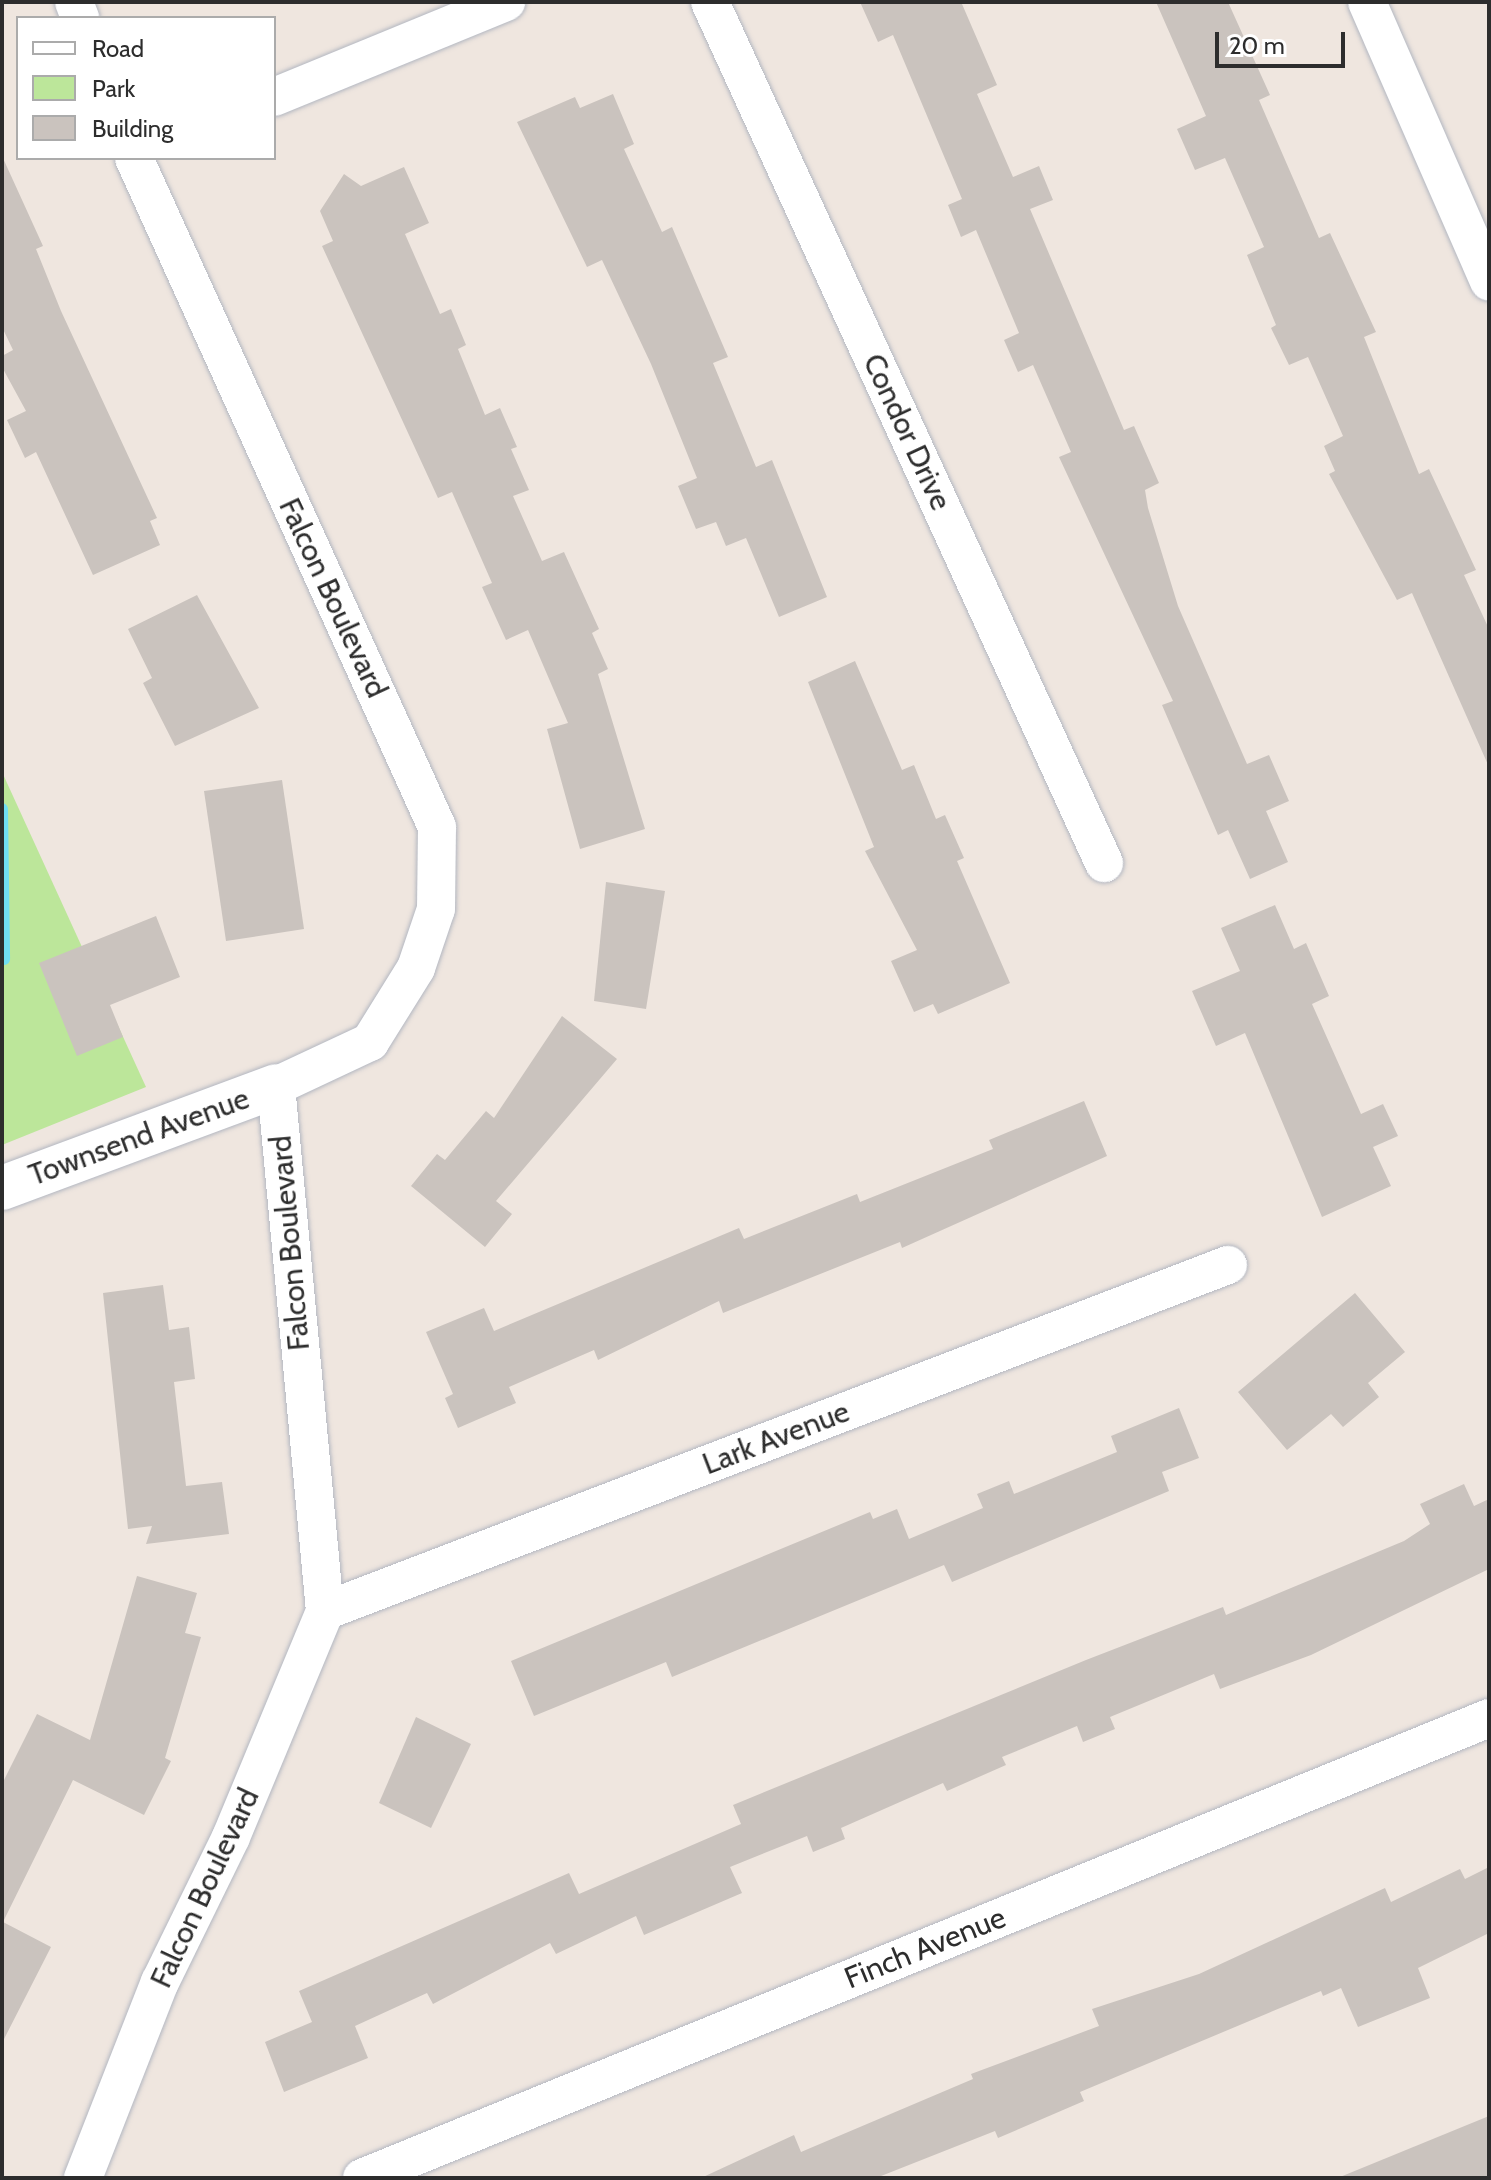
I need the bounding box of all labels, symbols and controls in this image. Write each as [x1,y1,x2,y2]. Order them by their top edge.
legend [16,16,276,160]
scale bar [1219,16,1349,66]
text: 20 m [1229,31,1285,60]
text: Road [92,34,144,63]
text: Park [92,74,135,103]
text: Building [92,114,173,143]
street label: Condor Drive [855,348,959,516]
street label: Falcon Boulevard [271,493,395,703]
street label: Townsend Avenue [24,1080,254,1194]
street label: Falcon Boulevard [263,1134,317,1352]
street label: Lark Avenue [698,1394,854,1482]
street label: Falcon Boulevard [143,1783,267,1993]
street label: Finch Avenue [839,1899,1011,1997]

